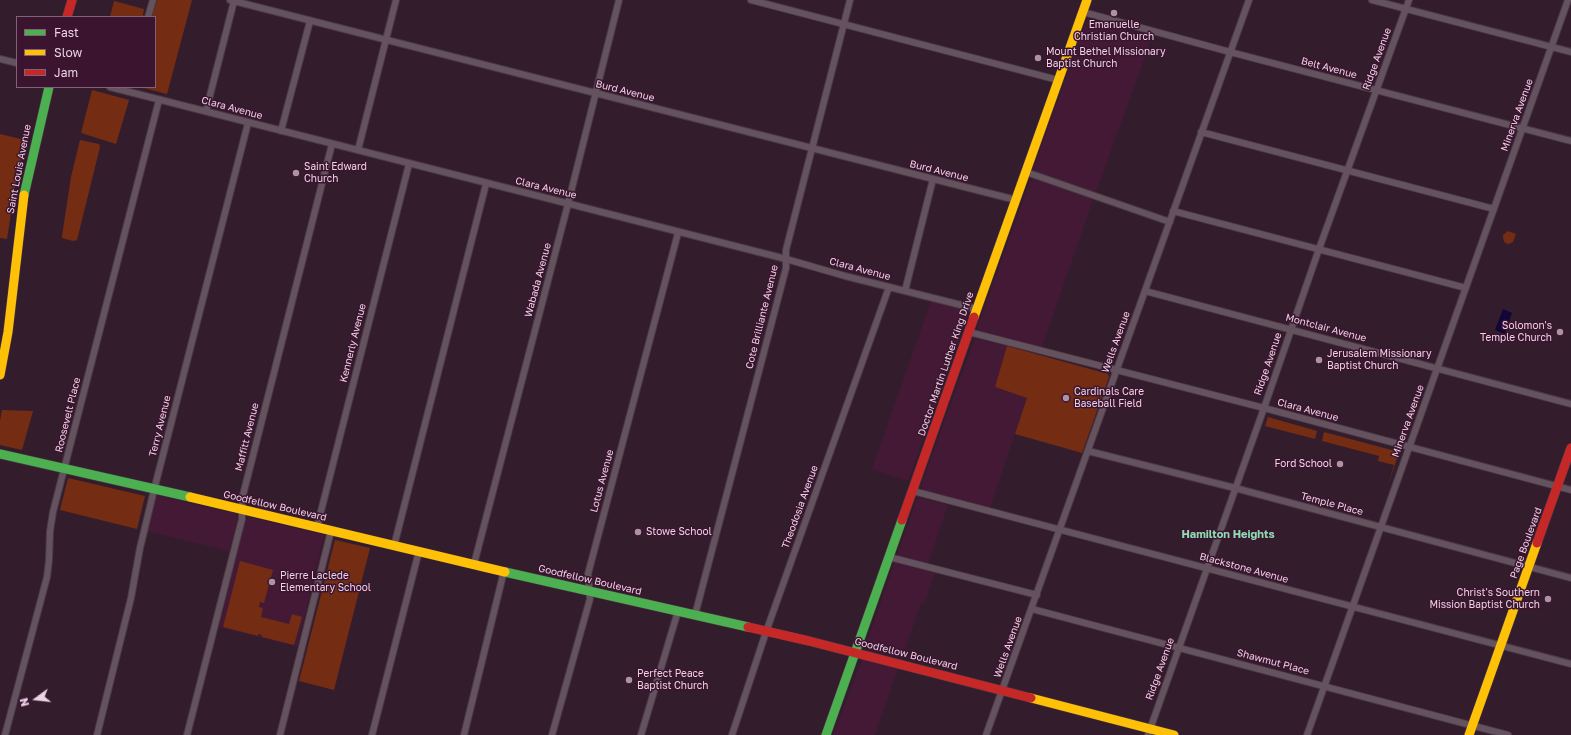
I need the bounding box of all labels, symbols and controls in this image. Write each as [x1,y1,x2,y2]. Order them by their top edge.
marker: Emanuelle Christian Church [1109,8,1119,18]
legend [16,16,156,88]
place label: Emanuelle Christian Church [1074,19,1154,42]
text: Fast [54,25,79,40]
street label: Ridge Avenue [1360,26,1394,92]
text: Slow [54,45,82,60]
place label: Mount Bethel Missionary Baptist Church [1046,46,1166,70]
marker: Mount Bethel Missionary Baptist Church [1033,53,1043,63]
street label: Belt Avenue [1300,55,1358,81]
text: Jam [54,65,78,80]
street label: Minerva Avenue [1498,77,1536,153]
street label: Burd Avenue [594,78,656,104]
street label: Clara Avenue [200,94,264,122]
street label: Saint Louis Avenue [4,123,34,215]
street label: Burd Avenue [908,158,970,184]
place label: Saint Edward Church [304,161,367,184]
marker: Saint Edward Church [291,168,301,178]
street label: Clara Avenue [514,175,578,201]
street label: Wabada Avenue [522,242,554,318]
street label: Clara Avenue [828,255,892,283]
street label: Cote Brilliante Avenue [743,264,781,370]
street label: Doctor Martin Luther King Drive [916,290,976,438]
street label: Kennerly Avenue [337,302,369,384]
street label: Wells Avenue [1099,310,1133,374]
street label: Montclair Avenue [1284,311,1368,345]
place label: Solomon's Temple Church [1480,320,1552,344]
marker: Solomon's Temple Church [1555,327,1565,337]
street label: Ridge Avenue [1252,331,1284,397]
place label: Jerusalem Missionary Baptist Church [1327,348,1432,372]
marker: Jerusalem Missionary Baptist Church [1314,355,1324,365]
street label: Roosevelt Place [53,376,83,454]
street label: Minerva Avenue [1389,383,1427,459]
place label: Cardinals Care Baseball Field [1074,386,1144,410]
marker: Cardinals Care Baseball Field [1061,393,1071,403]
street label: Terry Avenue [147,394,173,458]
street label: Clara Avenue [1276,396,1340,424]
street label: Maffitt Avenue [233,402,261,472]
street label: Lotus Avenue [588,448,616,514]
place label: Ford School [1275,458,1332,470]
marker: Ford School [1335,459,1345,469]
street label: Theodosia Avenue [779,464,821,550]
street label: Goodfellow Boulevard [222,488,328,524]
street label: Temple Place [1299,490,1365,518]
street label: Page Boulevard [1508,506,1544,580]
place label: Stowe School [646,526,712,538]
marker: Stowe School [633,527,643,537]
district label: Hamilton Heights [1181,528,1275,542]
street label: Blackstone Avenue [1198,550,1290,586]
street label: Goodfellow Boulevard [537,562,643,598]
place label: Pierre Laclede Elementary School [280,570,371,594]
marker: Pierre Laclede Elementary School [267,577,277,587]
place label: Christ's Southern Mission Baptist Church [1429,587,1540,610]
marker: Christ's Southern Mission Baptist Church [1543,594,1553,604]
street label: Wells Avenue [991,615,1025,679]
street label: Goodfellow Boulevard [853,635,959,673]
street label: Ridge Avenue [1143,636,1177,702]
street label: Shawmut Place [1236,647,1310,677]
place label: Perfect Peace Baptist Church [637,668,708,692]
marker: Perfect Peace Baptist Church [624,675,634,685]
north arrow [16,679,56,719]
text: N [17,697,31,708]

